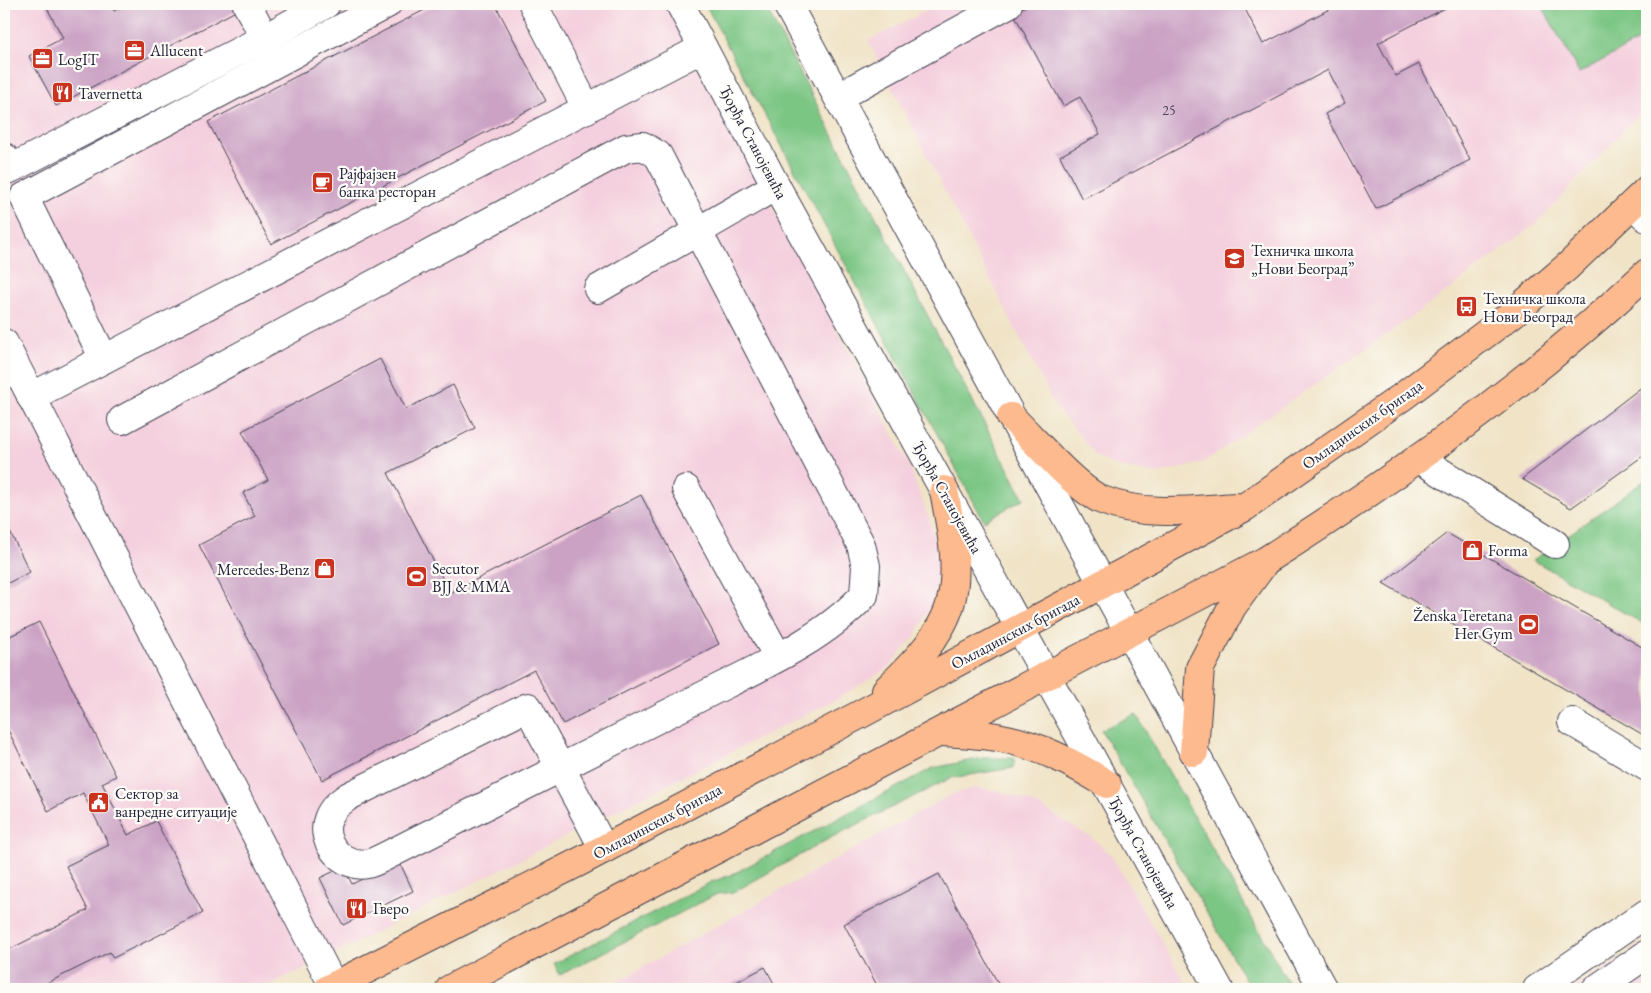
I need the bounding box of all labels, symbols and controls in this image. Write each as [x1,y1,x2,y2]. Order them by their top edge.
office icon: Allucent [122,38,146,62]
place label: Allucent [149,40,203,61]
office icon: LogIT [30,47,54,71]
place label: LogIT [58,49,99,70]
restaurant icon: Tavernetta [50,81,74,105]
street label: Ђорђа Станојевића [715,82,793,203]
place label: Tavernetta [78,83,143,104]
house number: 25 [1162,101,1176,119]
place label: Рајфајзен банка ресторан [339,163,436,202]
cafe icon: Рајфајзен банка ресторан [311,170,335,194]
place label: Техничка школа „Нови Београд” [1251,240,1355,279]
school or university icon: Техничка школа „Нови Београд” [1223,247,1247,271]
place label: Техничка школа Нови Београд [1483,288,1586,327]
bus stop icon: Техничка школа Нови Београд [1455,295,1479,319]
street label: Омладинских бригада [1298,374,1427,474]
street label: Ђорђа Станојевића [908,437,988,558]
shop icon: Forma [1460,538,1484,562]
place label: Forma [1488,540,1528,561]
shop icon: Mercedes-Benz [313,557,337,581]
place label: Secutor BJJ & MMA [432,558,512,597]
place label: Mercedes-Benz [217,559,309,580]
sports icon: Secutor BJJ & MMA [404,565,428,589]
street label: Омладинских бригада [947,588,1084,674]
place label: Ženska Teretana Her Gym [1413,605,1514,644]
sports icon: Ženska Teretana Her Gym [1517,612,1541,636]
street label: Омладинских бригада [589,778,726,864]
place label: Сектор за ванредне ситуације [115,783,237,822]
public building icon: Сектор за ванредне ситуације [87,790,111,814]
street label: Ђорђа Станојевића [1104,792,1184,913]
restaurant icon: Гверо [345,896,369,920]
place label: Гверо [373,898,409,919]

